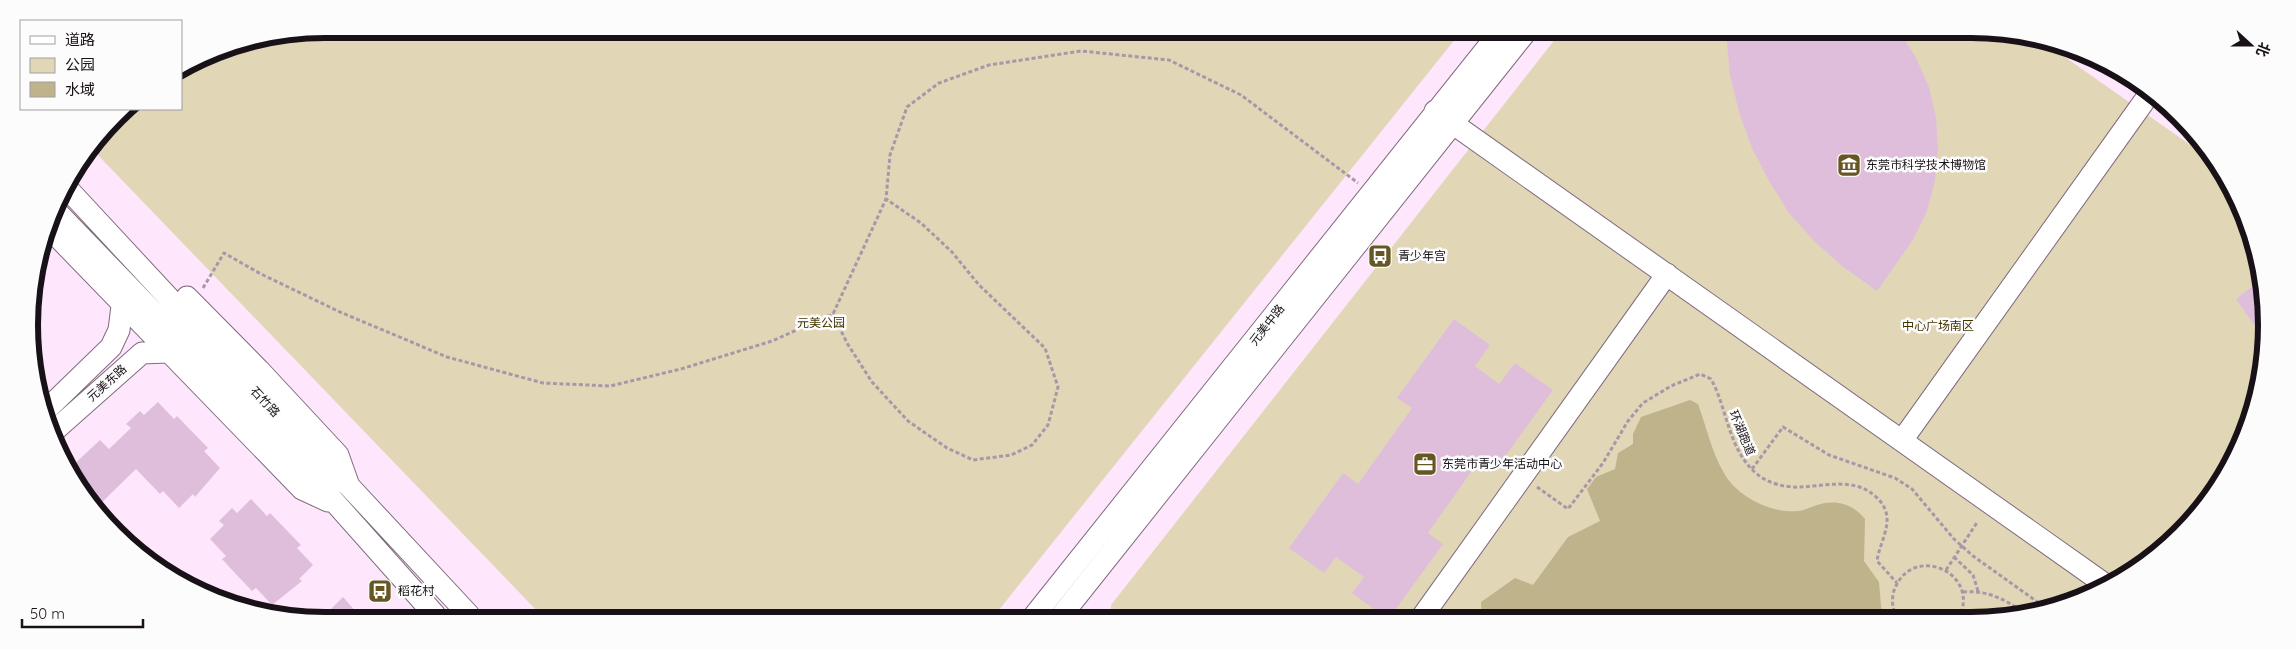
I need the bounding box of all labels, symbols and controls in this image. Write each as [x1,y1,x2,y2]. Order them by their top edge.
legend [20,20,182,110]
north arrow [2226,20,2276,70]
text: 道路 [65,30,95,49]
text: 北 [2252,40,2274,59]
text: 公园 [65,55,95,74]
text: 水域 [65,80,95,99]
museum icon: 东莞市科学技术博物馆 [1836,152,1862,178]
place label: 东莞市科学技术博物馆 [1866,157,1986,172]
bus stop icon: 青少年宫 [1367,243,1393,269]
place label: 青少年宫 [1398,248,1446,263]
street label: 元美中路 [1246,301,1287,348]
park label: 元美公园 [797,315,845,330]
park label: 中心广场南区 [1902,318,1974,333]
street label: 元美东路 [84,361,130,404]
street label: 石竹路 [248,383,283,420]
street label: 环湖跑道 [1726,408,1759,458]
office icon: 东莞市青少年活动中心 [1412,451,1438,477]
place label: 东莞市青少年活动中心 [1442,456,1562,471]
bus stop icon: 稻花村 [367,578,393,604]
place label: 稻花村 [398,583,435,598]
scale bar [22,596,144,628]
text: 50 m [30,604,65,623]

